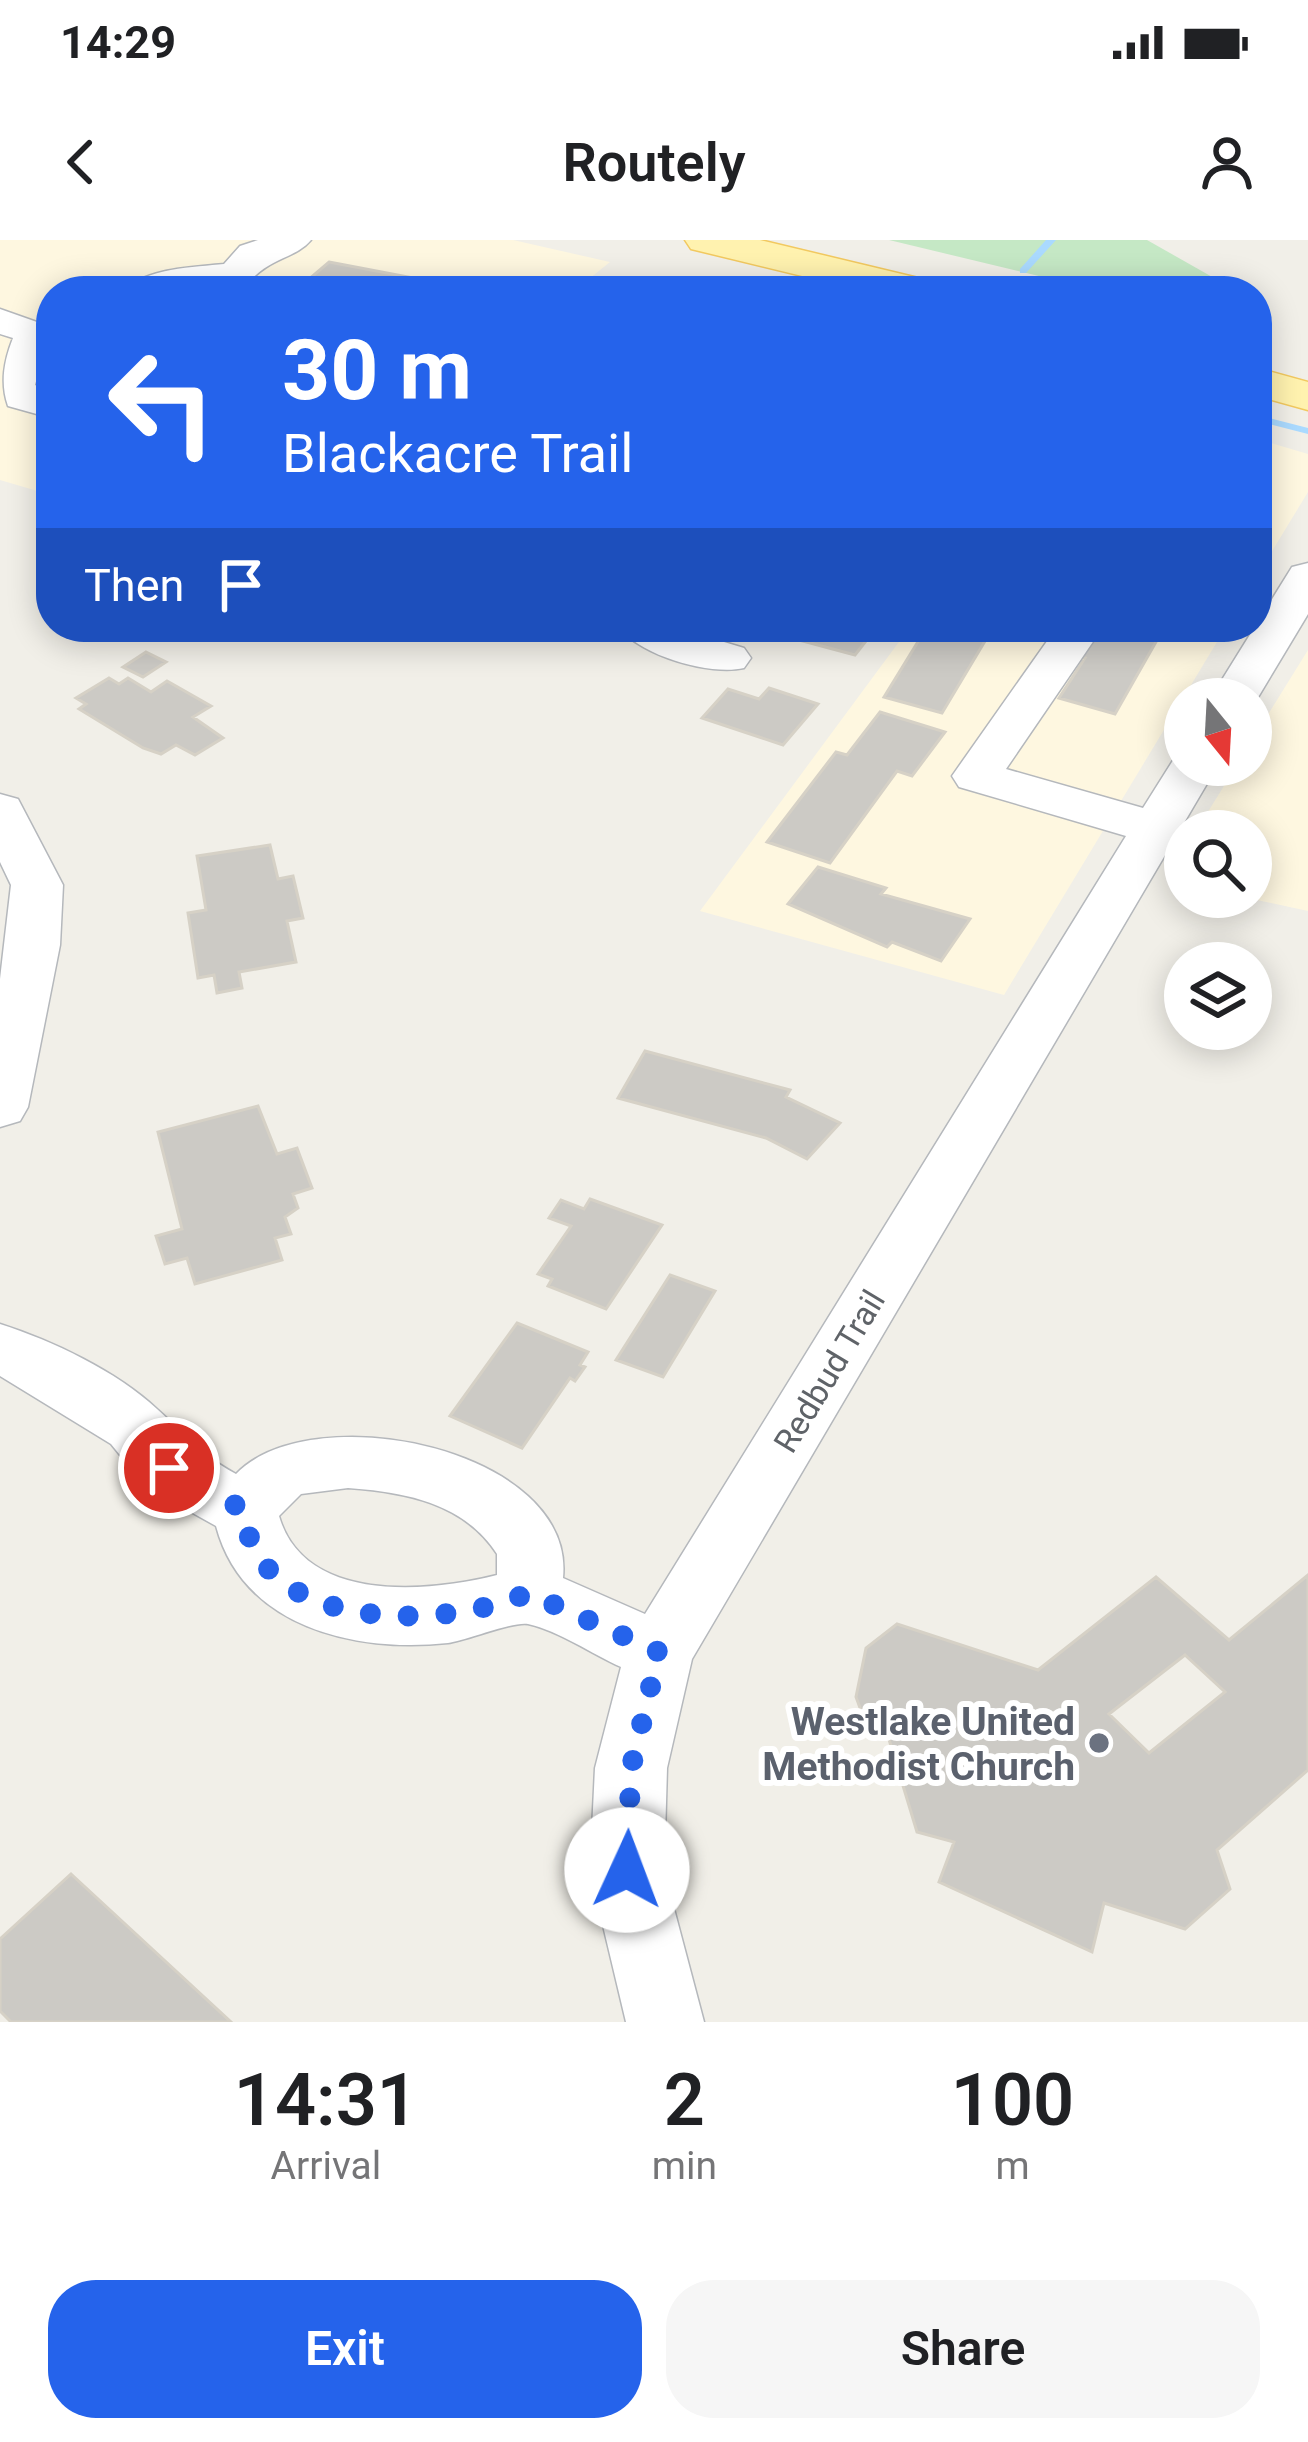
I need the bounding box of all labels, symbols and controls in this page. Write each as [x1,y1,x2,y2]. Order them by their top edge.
text: 14:29 [60,16,176,69]
icon: back [48,129,114,195]
icon: person [1194,129,1260,195]
text: Routely [562,131,746,194]
text: 30 m [282,321,472,420]
icon: left [84,324,240,480]
text: Blackacre Trail [282,422,633,485]
icon: arrive [208,552,274,618]
text: Then [84,559,184,612]
north arrow [1164,678,1272,786]
map controls [1164,678,1272,1050]
button: search [1164,810,1272,918]
button: layers [1164,942,1272,1050]
street label: Redbud Trail [766,1283,893,1459]
pin [118,1417,220,1519]
icon: arrive [136,1435,202,1501]
place label: Westlake United Methodist Church [762,1699,1075,1790]
marker: Westlake United Methodist Church [1086,1730,1112,1756]
position arrow [564,1807,690,1933]
text: 14:31 [234,2058,418,2143]
text: 2 [664,2058,705,2143]
text: 100 [951,2058,1074,2143]
text: Arrival [271,2143,381,2189]
text: min [652,2143,717,2189]
text: m [995,2143,1030,2189]
button: Exit [48,2280,642,2418]
button: Share [666,2280,1260,2418]

